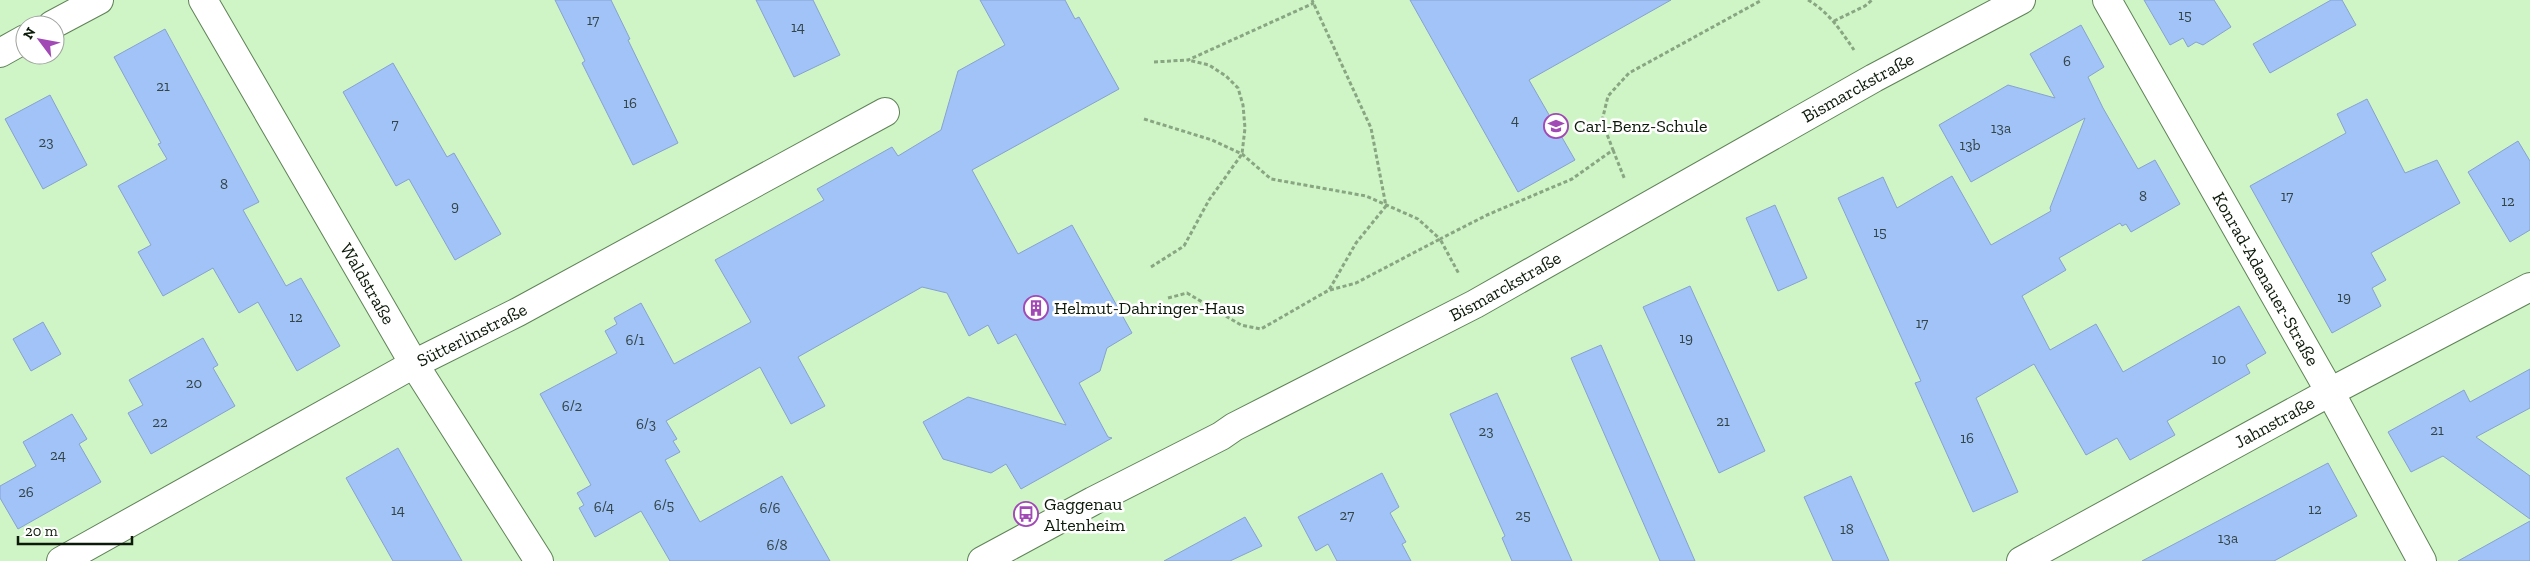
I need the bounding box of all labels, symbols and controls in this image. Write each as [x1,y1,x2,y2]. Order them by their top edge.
house number: 15 [2178,6,2192,24]
house number: 17 [587,11,599,29]
north arrow [15,15,65,65]
house number: 14 [791,18,805,36]
text: N [19,24,40,42]
street label: Bismarckstraße [1798,48,1918,127]
house number: 6 [2063,52,2071,70]
house number: 21 [156,77,170,95]
house number: 16 [623,94,637,112]
house number: 4 [1511,111,1519,129]
school or university icon: Carl-Benz-Schule [1543,113,1569,139]
house number: 7 [391,115,399,133]
place label: Carl-Benz-Schule [1574,115,1708,137]
house number: 13a [1991,119,2011,137]
house number: 23 [38,133,54,151]
house number: 13b [1959,136,1981,154]
house number: 8 [220,175,228,193]
house number: 8 [2139,187,2147,205]
house number: 17 [2281,187,2293,205]
street label: Konrad-Adenauer-Straße [2208,188,2324,370]
house number: 12 [2501,192,2515,210]
house number: 9 [451,197,459,215]
house number: 15 [1873,223,1887,241]
street label: Waldstraße [335,239,400,328]
street label: Bismarckstraße [1446,247,1565,326]
house number: 19 [2337,288,2351,306]
building icon: Helmut-Dahringer-Haus [1023,295,1049,321]
place label: Helmut-Dahringer-Haus [1054,297,1245,319]
street label: Sütterlinstraße [413,298,531,372]
house number: 12 [289,308,303,326]
house number: 17 [1916,314,1928,332]
house number: 19 [1679,329,1693,347]
house number: 6/1 [626,331,645,349]
house number: 10 [2212,350,2226,368]
house number: 20 [186,374,202,392]
street label: Jahnstraße [2231,392,2318,453]
house number: 6/2 [562,397,583,415]
house number: 21 [1716,412,1730,430]
house number: 22 [152,413,168,431]
house number: 6/3 [636,415,656,433]
house number: 21 [2430,421,2444,439]
house number: 23 [1478,422,1494,440]
house number: 16 [1960,429,1974,447]
house number: 24 [50,446,66,464]
house number: 26 [18,483,34,501]
place label: Gaggenau Altenheim [1044,493,1125,536]
house number: 6/5 [654,496,675,514]
house number: 6/4 [594,498,614,516]
house number: 6/6 [760,499,780,517]
house number: 12 [2308,500,2322,518]
house number: 14 [391,501,405,519]
bus stop icon: Gaggenau Altenheim [1013,501,1039,527]
house number: 27 [1340,506,1354,524]
house number: 25 [1515,506,1531,524]
scale bar [18,514,131,546]
house number: 18 [1840,520,1854,538]
text: 20 m [25,522,58,540]
house number: 13a [2218,529,2238,547]
house number: 6/8 [766,536,788,554]

